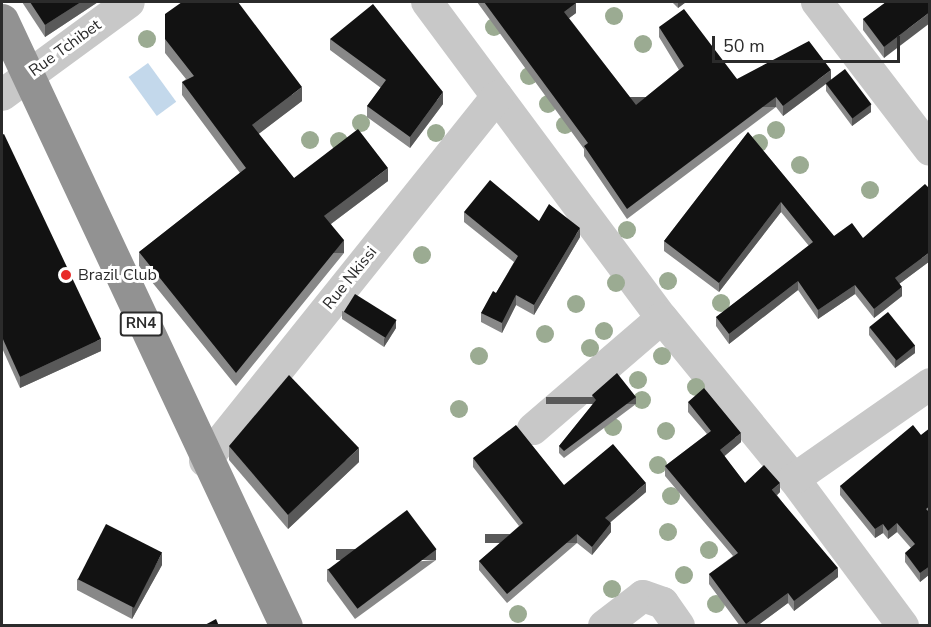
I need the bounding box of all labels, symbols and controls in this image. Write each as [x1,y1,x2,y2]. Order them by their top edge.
street label: Rue Tchibet [25,15,105,81]
scale bar [715,24,902,62]
text: 50 m [723,34,765,58]
street label: Rue Nkissi [319,243,381,313]
place label: Brazil Club [78,265,157,285]
marker: Brazil Club [59,268,73,282]
road number: RN4 [118,312,164,336]

